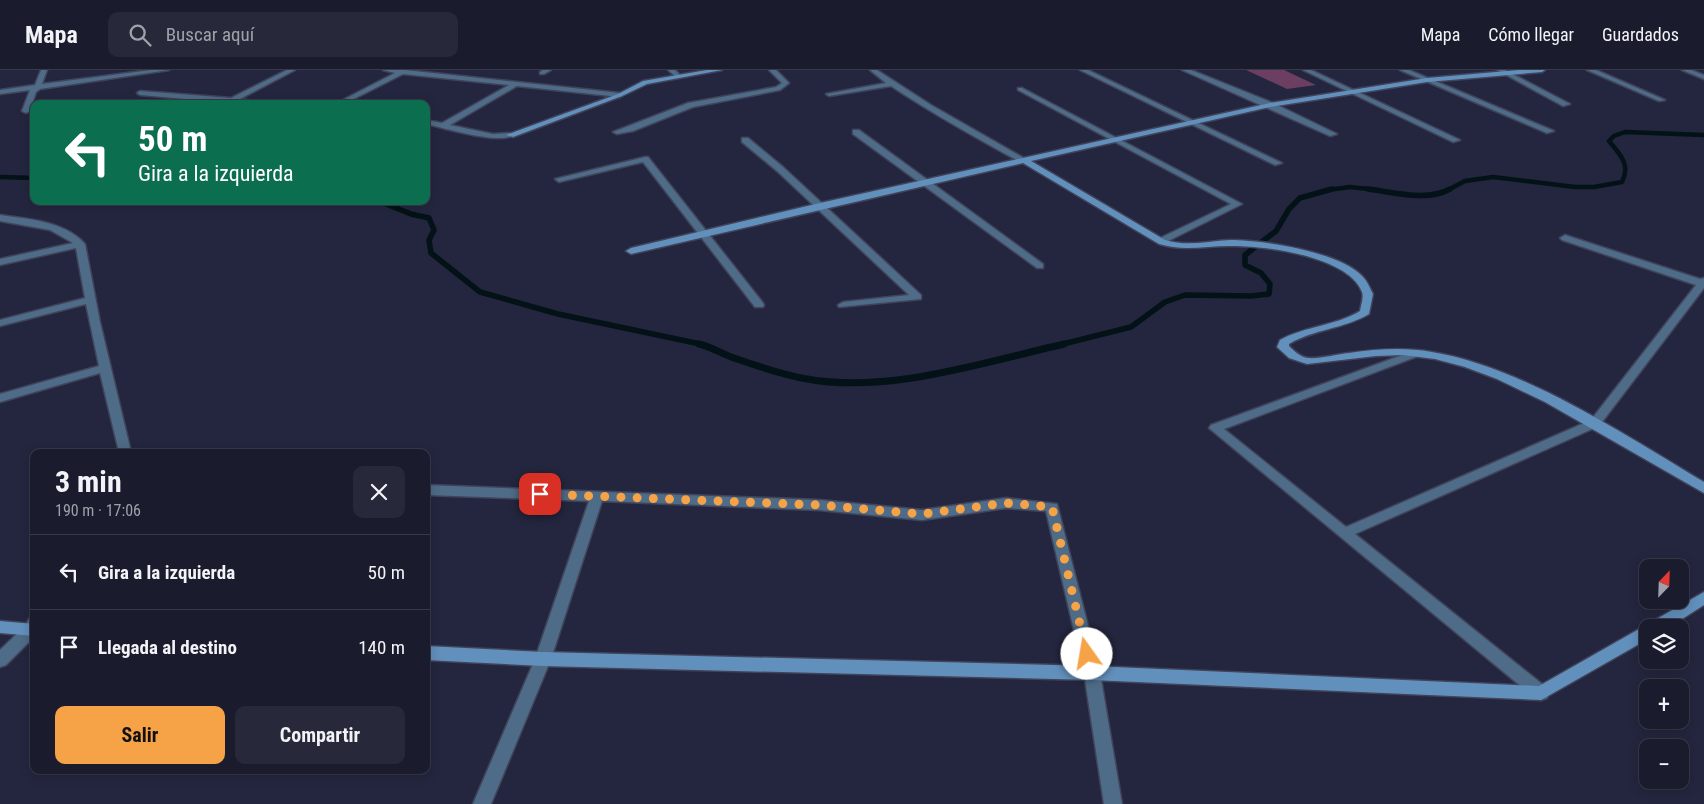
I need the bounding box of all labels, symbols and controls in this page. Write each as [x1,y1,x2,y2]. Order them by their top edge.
search box [108,12,458,57]
text: Mapa [25,21,78,49]
icon: search [126,21,154,49]
text: Buscar aquí [166,23,254,46]
text: Mapa [1421,24,1460,45]
text: Cómo llegar [1488,24,1574,45]
text: Guardados [1602,24,1679,45]
text: 50 m [138,119,207,160]
icon: left [55,120,120,185]
text: Gira a la izquierda [138,161,294,186]
text: 3 min [55,464,122,499]
button: close [353,466,405,518]
pin [519,473,561,515]
icon: arrive [526,480,554,508]
text: 190 m · 17:06 [55,501,141,520]
icon: left [55,558,83,586]
north arrow [1639,559,1689,609]
map controls [1639,559,1689,789]
text: Gira a la izquierda [98,561,235,584]
text: 50 m [368,561,405,584]
button: layers [1639,619,1689,669]
position arrow [1060,627,1112,679]
icon: arrive [55,633,83,661]
text: Llegada al destino [98,636,237,659]
text: 140 m [358,636,405,659]
button: + [1639,679,1689,729]
button: Salir [55,706,225,764]
button: Compartir [235,706,405,764]
button: − [1639,739,1689,789]

